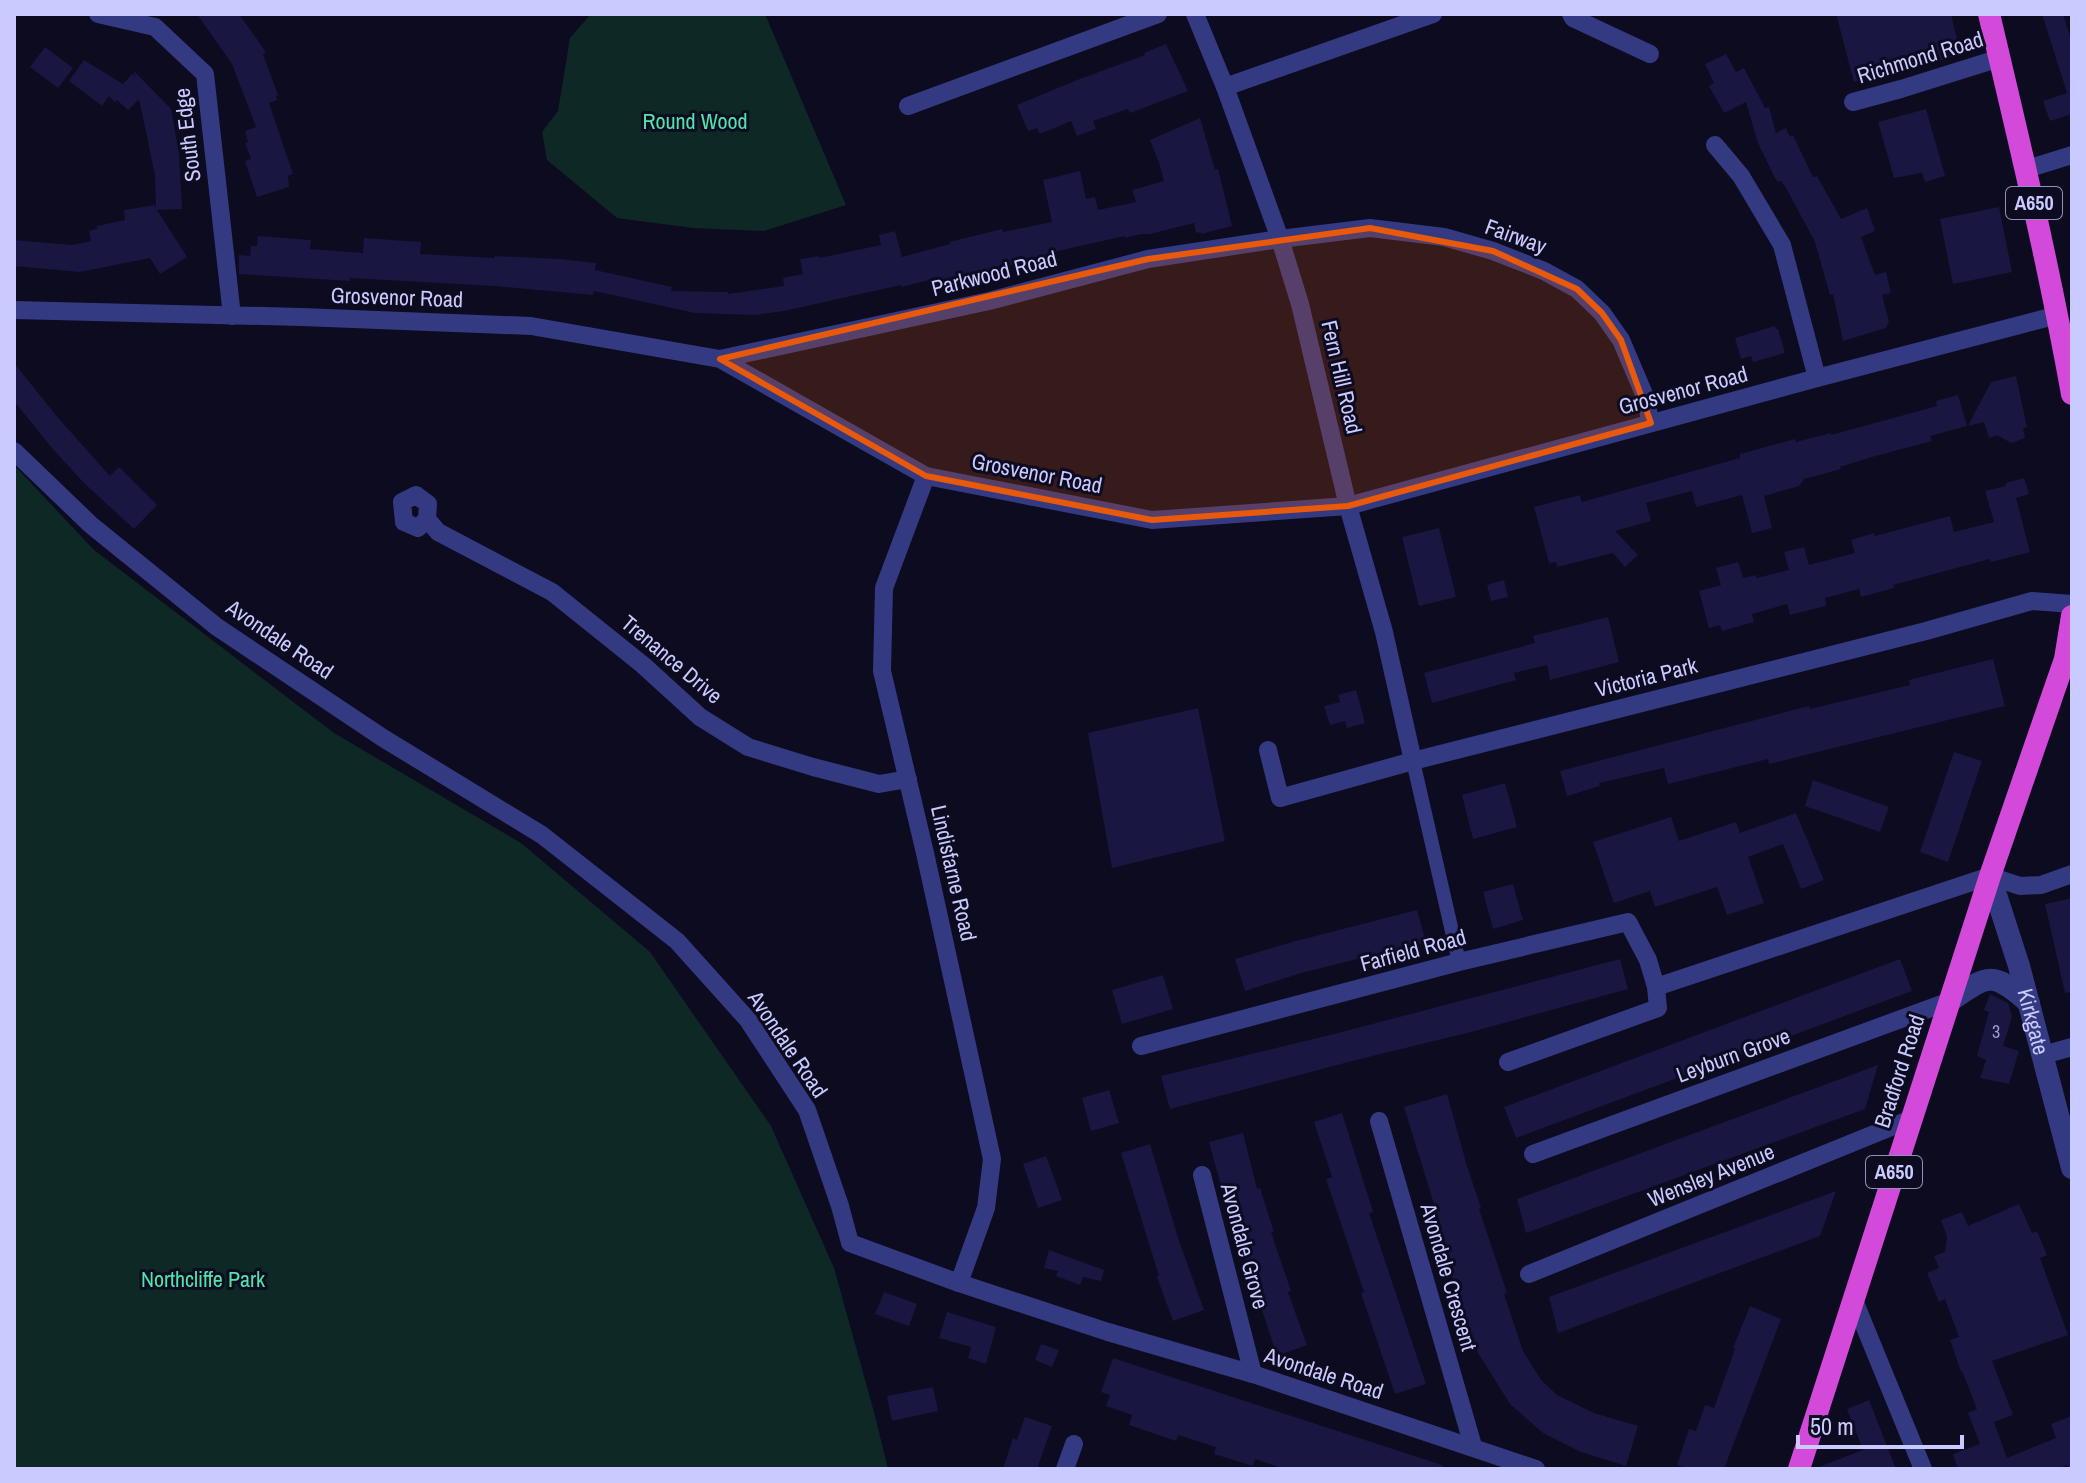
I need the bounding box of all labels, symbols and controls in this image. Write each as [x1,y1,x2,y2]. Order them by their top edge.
street label: Richmond Road [1853,24,1987,90]
street label: South Edge [166,86,208,184]
park label: Round Wood [643,106,747,136]
road number: A650 [2006,187,2062,219]
street label: Fairway [1481,211,1551,261]
street label: Parkwood Road [928,243,1060,303]
street label: Grosvenor Road [330,280,464,314]
street label: Fern Hill Road [1314,317,1370,437]
street label: Grosvenor Road [1615,358,1751,422]
street label: Grosvenor Road [969,446,1105,500]
street label: Avondale Road [220,592,339,686]
street label: Trenance Drive [615,608,729,710]
street label: Victoria Park [1592,650,1701,704]
street label: Lindisfarne Road [924,802,984,944]
street label: Farfield Road [1357,921,1469,979]
street label: Avondale Road [741,984,835,1103]
street label: Kirkgate [2011,985,2057,1058]
street label: Bradford Road [1867,1011,1931,1131]
house number: 3 [1992,1019,2000,1044]
street label: Leyburn Grove [1672,1020,1794,1090]
street label: Wensley Avenue [1643,1136,1779,1214]
road number: A650 [1866,1156,1922,1188]
street label: Avondale Grove [1214,1179,1276,1312]
street label: Avondale Crescent [1413,1199,1484,1354]
park label: Northcliffe Park [141,1264,266,1294]
street label: Avondale Road [1260,1339,1387,1406]
scale bar [1798,1399,1962,1449]
text: 50 m [1810,1410,1854,1442]

